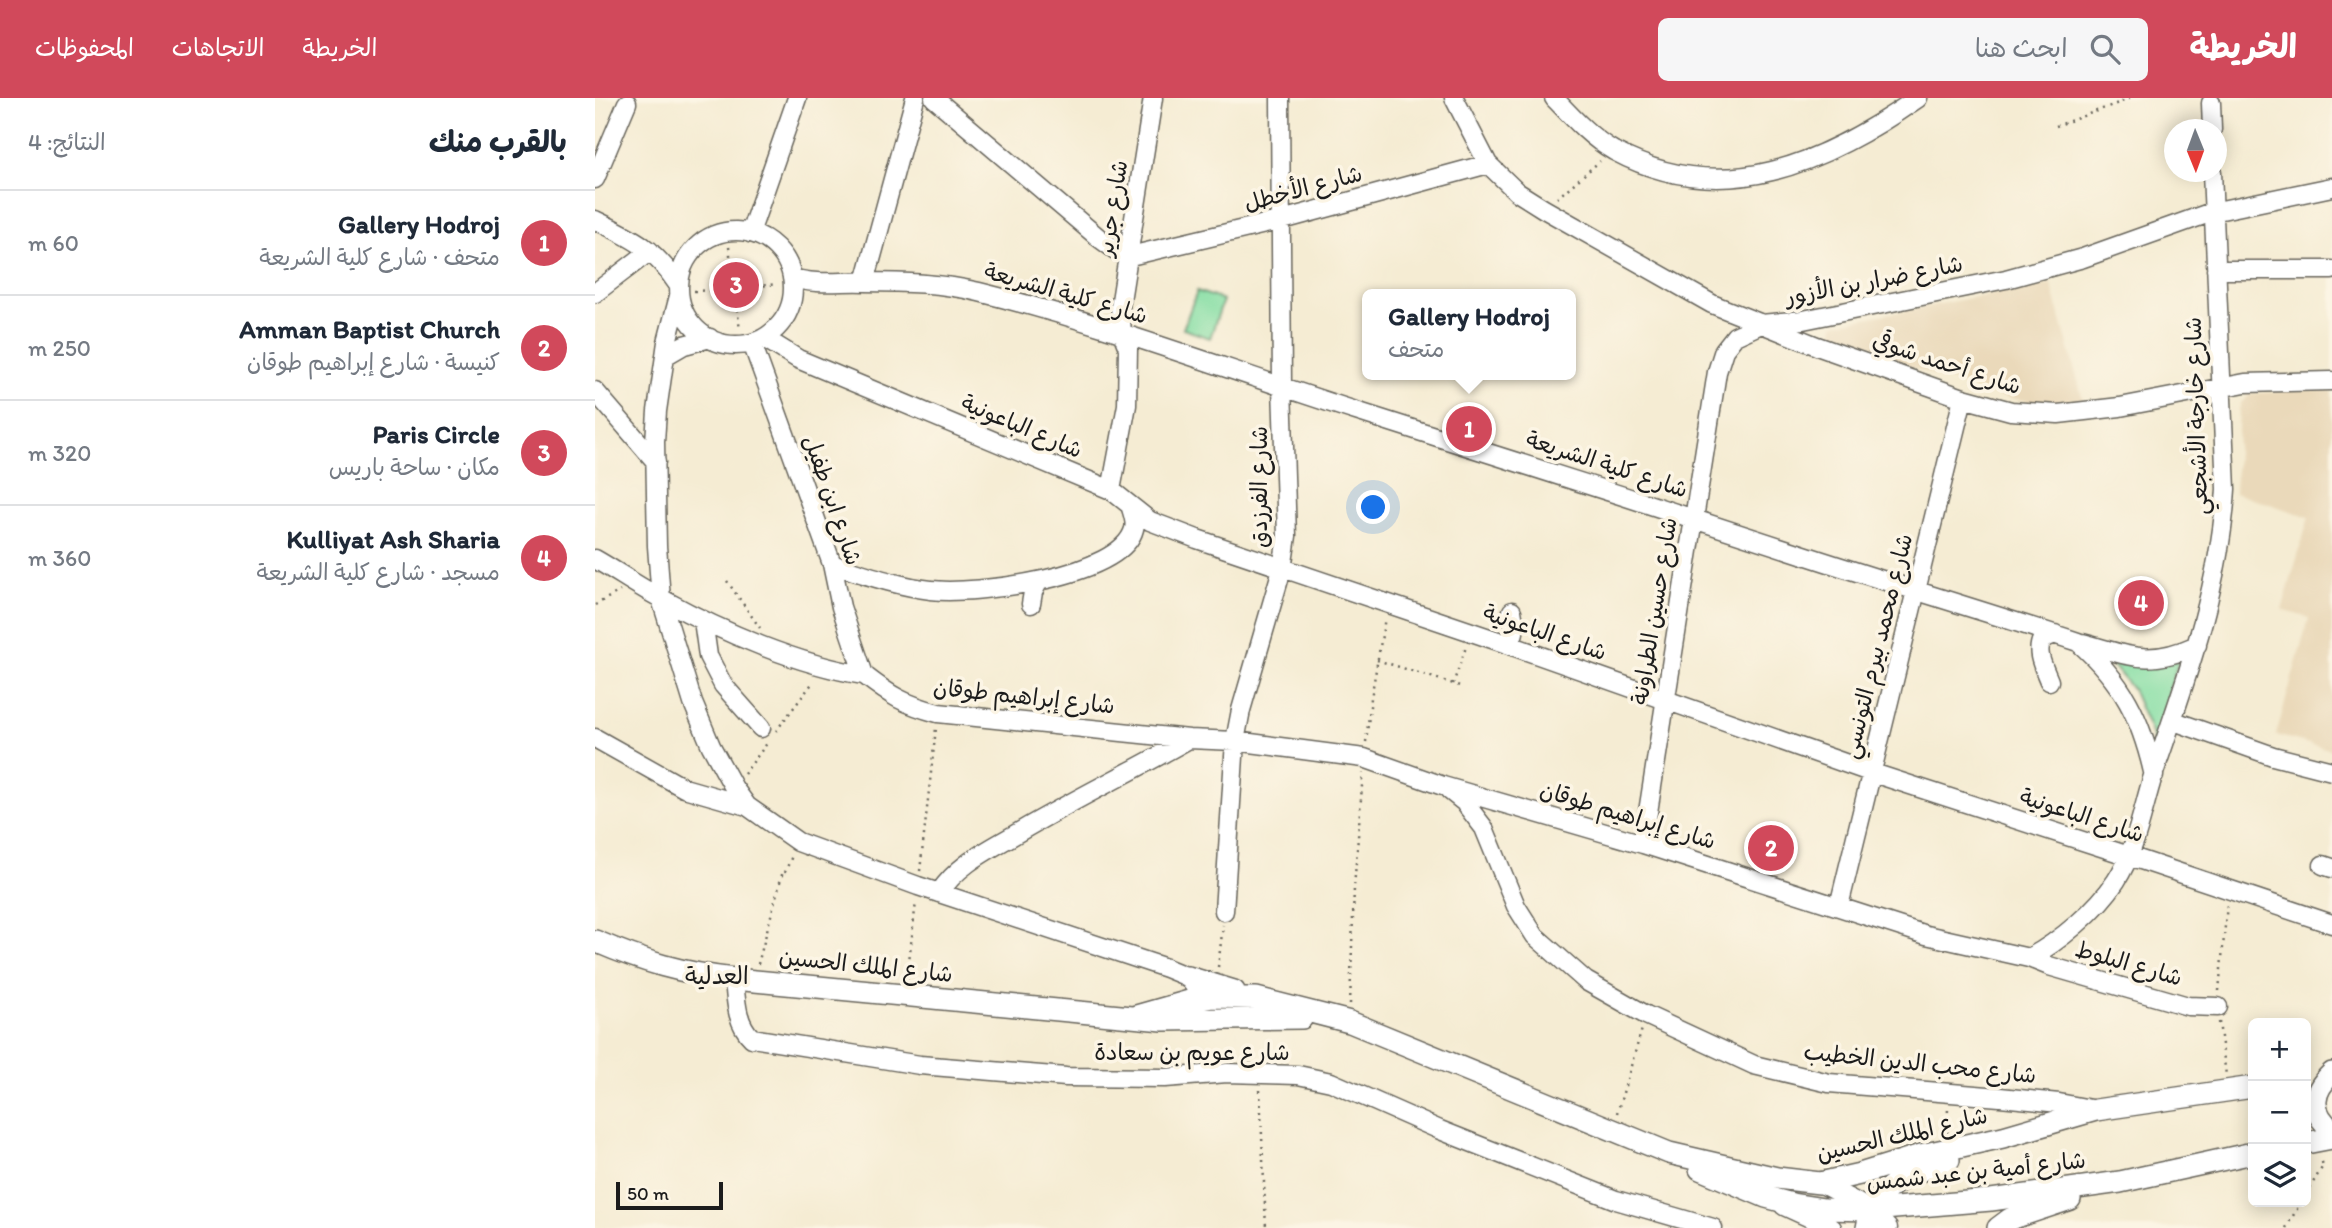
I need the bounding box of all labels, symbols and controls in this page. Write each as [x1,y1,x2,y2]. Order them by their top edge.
search box [1658,18,2148,81]
text: الخريطة [2190,27,2297,66]
icon: search [2086,30,2124,68]
text: ابحث هنا [1975,32,2068,64]
text: المحفوظات [35,33,134,62]
text: الاتجاهات [172,33,265,62]
text: الخريطة [303,33,377,62]
north arrow [2164,119,2227,182]
text: بالقرب منك [429,123,567,160]
text: النتائج: 4 [28,128,106,156]
street label: شارع الأخطل [1240,157,1366,219]
street label: شارع جرير [1090,158,1135,260]
text: Gallery Hodroj [338,208,500,240]
text: 60 m [28,229,79,257]
text: 1 [539,229,549,257]
text: متحف · شارع كلية الشريعة [259,243,500,271]
street label: شارع ضرار بن الأزور [1781,247,1966,313]
street label: شارع كلية الشريعة [981,256,1151,332]
pin: 3 [713,259,759,311]
popup [1362,289,1576,380]
text: Gallery Hodroj [1388,300,1550,332]
text: Amman Baptist Church [239,313,500,345]
street label: شارع خارجة الأشجعي [2177,316,2220,516]
street label: شارع أحمد شوقي [1868,326,2025,403]
text: 250 m [28,334,91,362]
text: 2 [538,334,550,362]
text: متحف [1388,335,1444,363]
text: كنيسة · شارع إبراهيم طوقان [247,348,500,376]
street label: شارع الباعونية [956,388,1087,466]
pin: 1 [1446,403,1492,455]
text: Paris Circle [372,418,500,450]
street label: شارع كلية الشريعة [1522,425,1691,505]
street label: شارع الفرزدق [1245,426,1275,548]
street label: شارع ابن طفيل [796,431,868,569]
text: 320 m [28,439,91,467]
text: 3 [538,439,550,467]
text: مكان · ساحة باريس [329,453,500,481]
your location [1356,490,1390,524]
street label: شارع حسين الطراونة [1625,515,1685,707]
text: Kulliyat Ash Sharia [287,523,500,555]
street label: شارع محمد بيرم التونسي [1835,531,1925,763]
text: 360 m [28,544,91,572]
text: 4 [537,544,551,572]
text: مسجد · شارع كلية الشريعة [257,558,500,586]
pin: 4 [2118,577,2164,629]
street label: شارع الباعونية [1479,598,1610,668]
street label: شارع إبراهيم طوقان [931,673,1116,723]
street label: شارع إبراهيم طوقان [1536,775,1719,859]
street label: شارع الباعونية [2016,782,2148,850]
pin: 2 [1748,822,1794,874]
street label: شارع البلوط [2072,934,2186,994]
street label: شارع الملك الحسين [778,942,954,990]
district label: العدلية [685,961,749,990]
map controls [2248,1018,2311,1207]
button: + [2248,1018,2311,1081]
street label: شارع محب الدين الخطيب [1802,1037,2038,1091]
street label: شارع عويم بن سعادة [1094,1038,1290,1070]
button: − [2248,1081,2311,1144]
street label: شارع الملك الحسين [1814,1101,1991,1169]
button: layers [2248,1144,2311,1207]
street label: شارع أمية بن عبد شمس [1865,1146,2087,1198]
scale bar [616,1179,723,1211]
text: 50 m [627,1182,669,1205]

